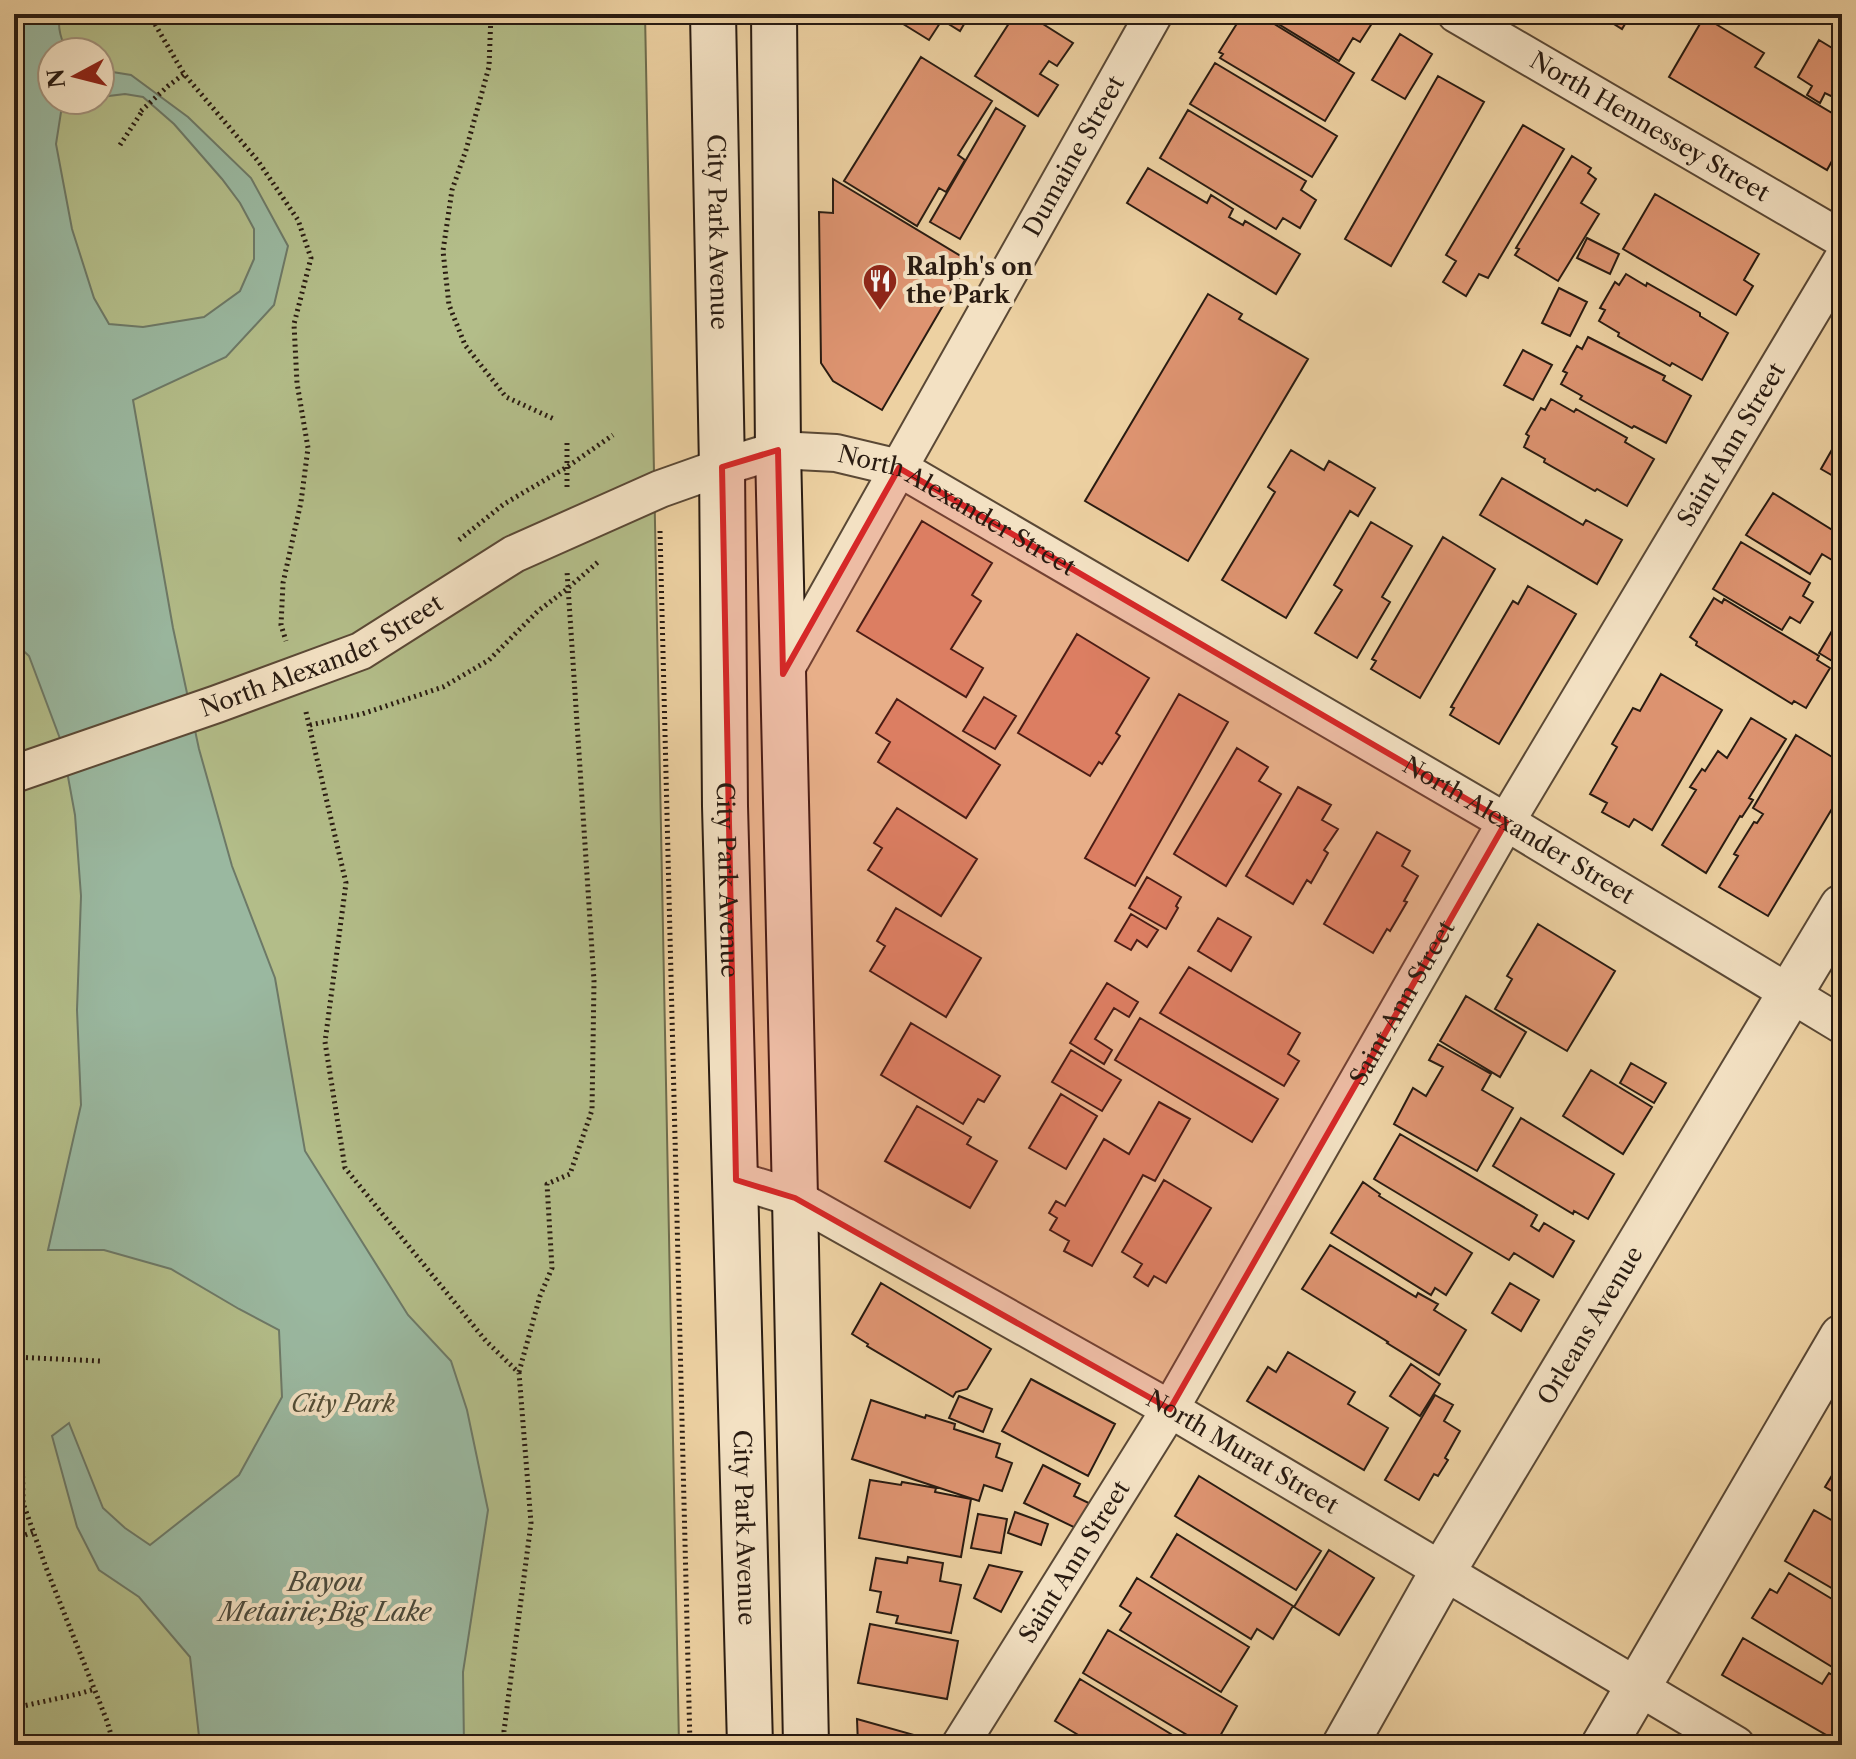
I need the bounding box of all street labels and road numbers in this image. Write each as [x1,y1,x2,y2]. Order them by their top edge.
street label: North Hennessey Street [1525,45,1775,208]
street label: Dumaine Street [1017,70,1131,241]
street label: City Park Avenue [701,134,734,330]
street label: Saint Ann Street [1671,357,1791,532]
street label: North Alexander Street [835,439,1081,582]
street label: North Alexander Street [196,588,448,723]
street label: North Alexander Street [1398,750,1640,910]
street label: City Park Avenue [711,782,745,978]
street label: Saint Ann Street [1343,915,1461,1090]
street label: Orleans Avenue [1531,1241,1649,1410]
street label: North Murat Street [1141,1384,1344,1520]
street label: City Park Avenue [728,1429,762,1626]
street label: Saint Ann Street [1013,1475,1136,1648]

